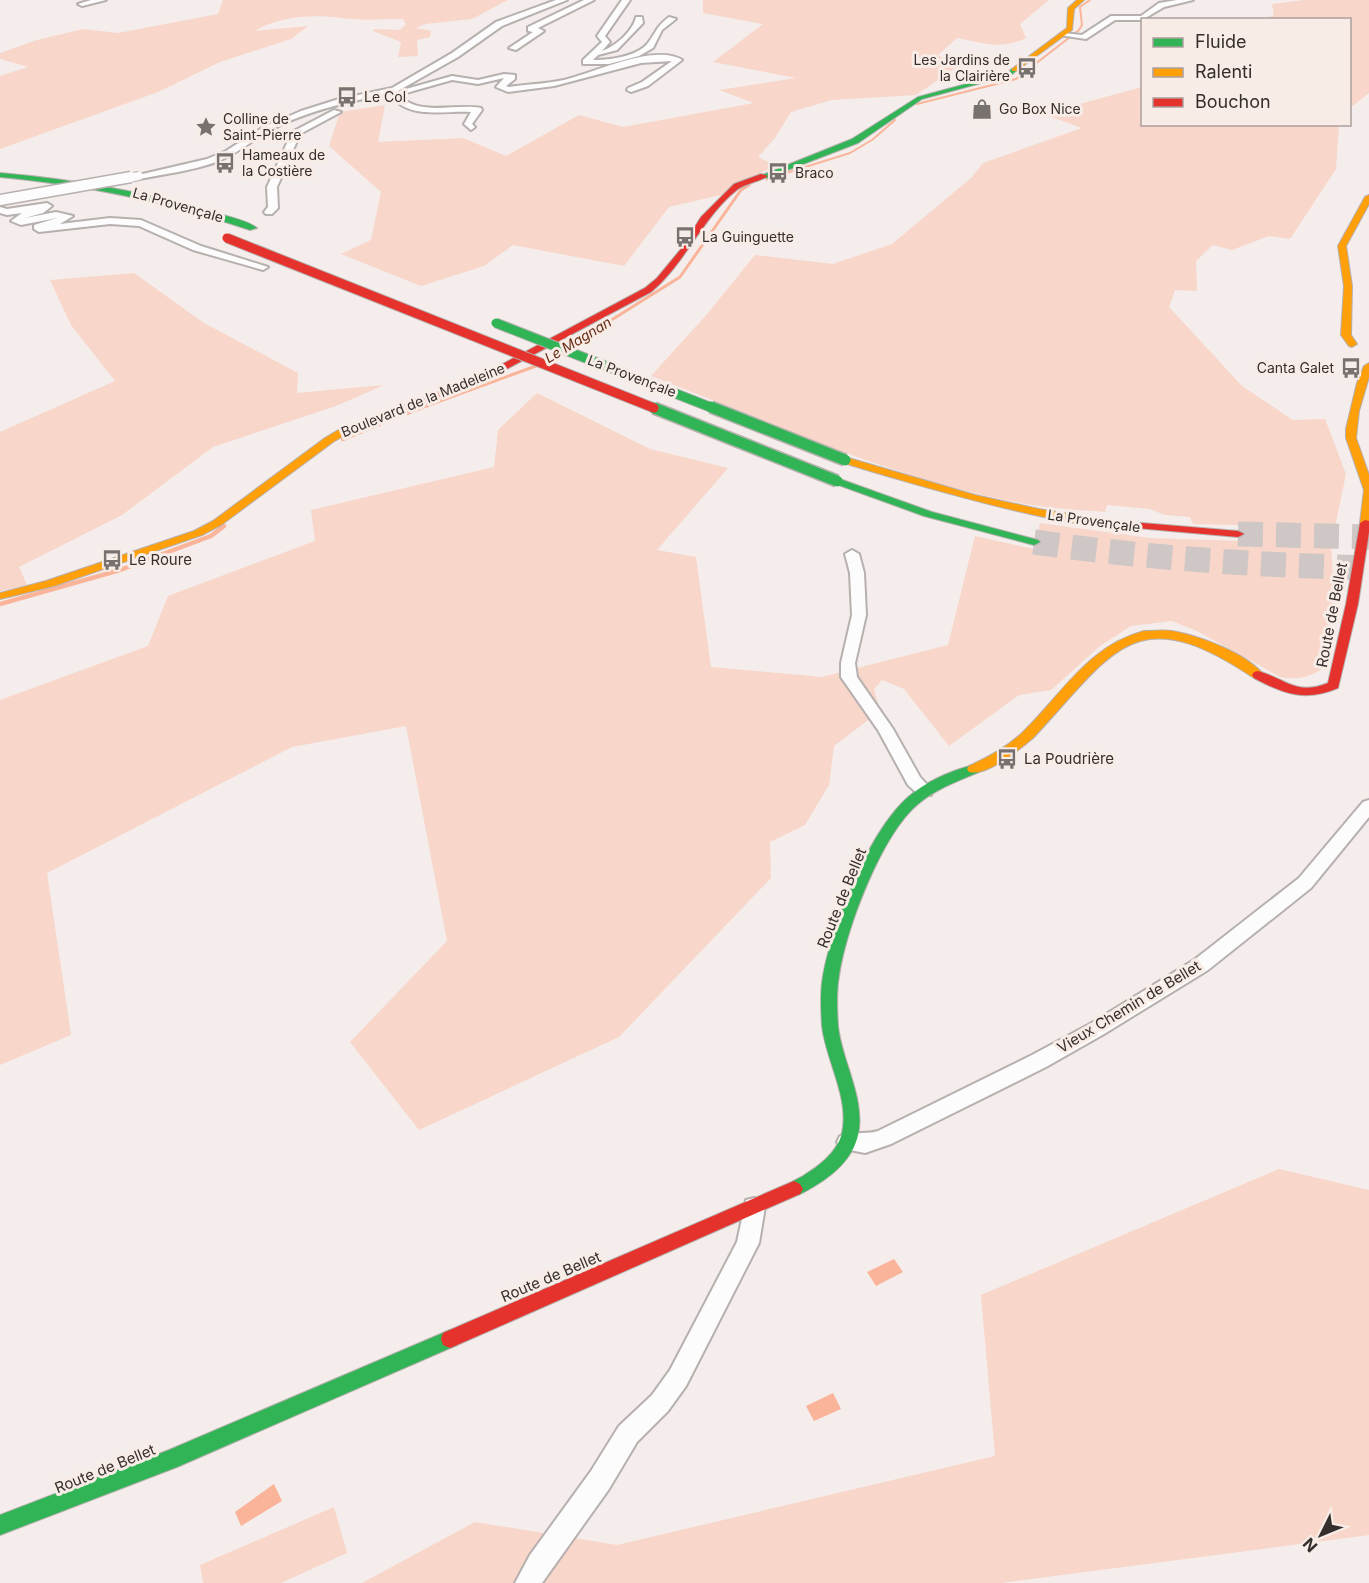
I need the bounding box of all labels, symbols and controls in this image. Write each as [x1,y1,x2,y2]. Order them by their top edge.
legend [1141,18,1351,126]
text: Fluide [1195,31,1247,52]
place label: Les Jardins de la Clairière [913,51,1010,84]
bus stop icon: Les Jardins de la Clairière [1015,56,1039,80]
text: Ralenti [1195,61,1252,82]
bus stop icon: Le Col [335,85,359,109]
place label: Le Col [364,88,406,105]
text: Bouchon [1195,91,1271,112]
shop icon: Go Box Nice [970,97,994,121]
place label: Go Box Nice [999,100,1081,117]
place label: Colline de Saint-Pierre [223,110,301,143]
place icon: Colline de Saint-Pierre [194,115,218,139]
place label: Hameaux de la Costière [242,146,325,179]
bus stop icon: Hameaux de la Costière [213,151,237,175]
bus stop icon: Braco [766,161,790,185]
place label: Braco [795,164,834,181]
street label: La Provençale [131,183,225,226]
bus stop icon: La Guinguette [673,225,697,249]
place label: La Guinguette [702,228,794,245]
water label: Le Magnan [541,313,614,366]
street label: La Provençale [586,351,679,400]
bus stop icon: Canta Galet [1339,356,1363,380]
street label: Boulevard de la Madeleine [339,359,507,440]
place label: Canta Galet [1257,359,1334,376]
street label: La Provençale [1047,506,1142,535]
bus stop icon: Le Roure [100,548,124,572]
place label: Le Roure [129,550,192,569]
street label: Route de Bellet [1312,561,1351,669]
bus stop icon: La Poudrière [995,747,1019,771]
place label: La Poudrière [1024,749,1114,768]
street label: Route de Bellet [813,845,870,951]
street label: Vieux Chemin de Bellet [1054,956,1204,1057]
street label: Route de Bellet [498,1247,604,1306]
street label: Route de Bellet [52,1440,158,1497]
north arrow [1291,1505,1351,1565]
text: N [1299,1534,1322,1557]

